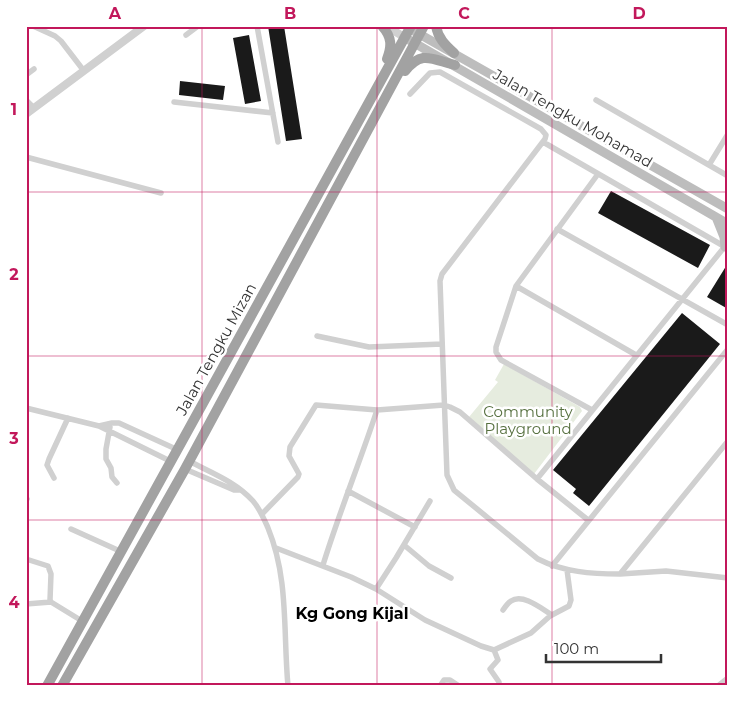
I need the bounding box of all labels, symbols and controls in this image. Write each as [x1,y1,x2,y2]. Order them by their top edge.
text: A [108,4,122,23]
text: B [284,4,296,23]
text: C [458,4,470,23]
text: D [632,4,646,23]
street label: Jalan Tengku Mohamad [489,64,656,171]
text: 1 [11,100,17,119]
text: 2 [9,265,19,284]
street label: Jalan Tengku Mizan [171,279,260,419]
park label: Community Playground [483,402,574,438]
text: 3 [8,429,19,448]
text: 4 [8,593,20,612]
district label: Kg Gong Kijal [295,604,409,623]
scale bar [546,632,662,664]
text: 100 m [554,639,599,658]

